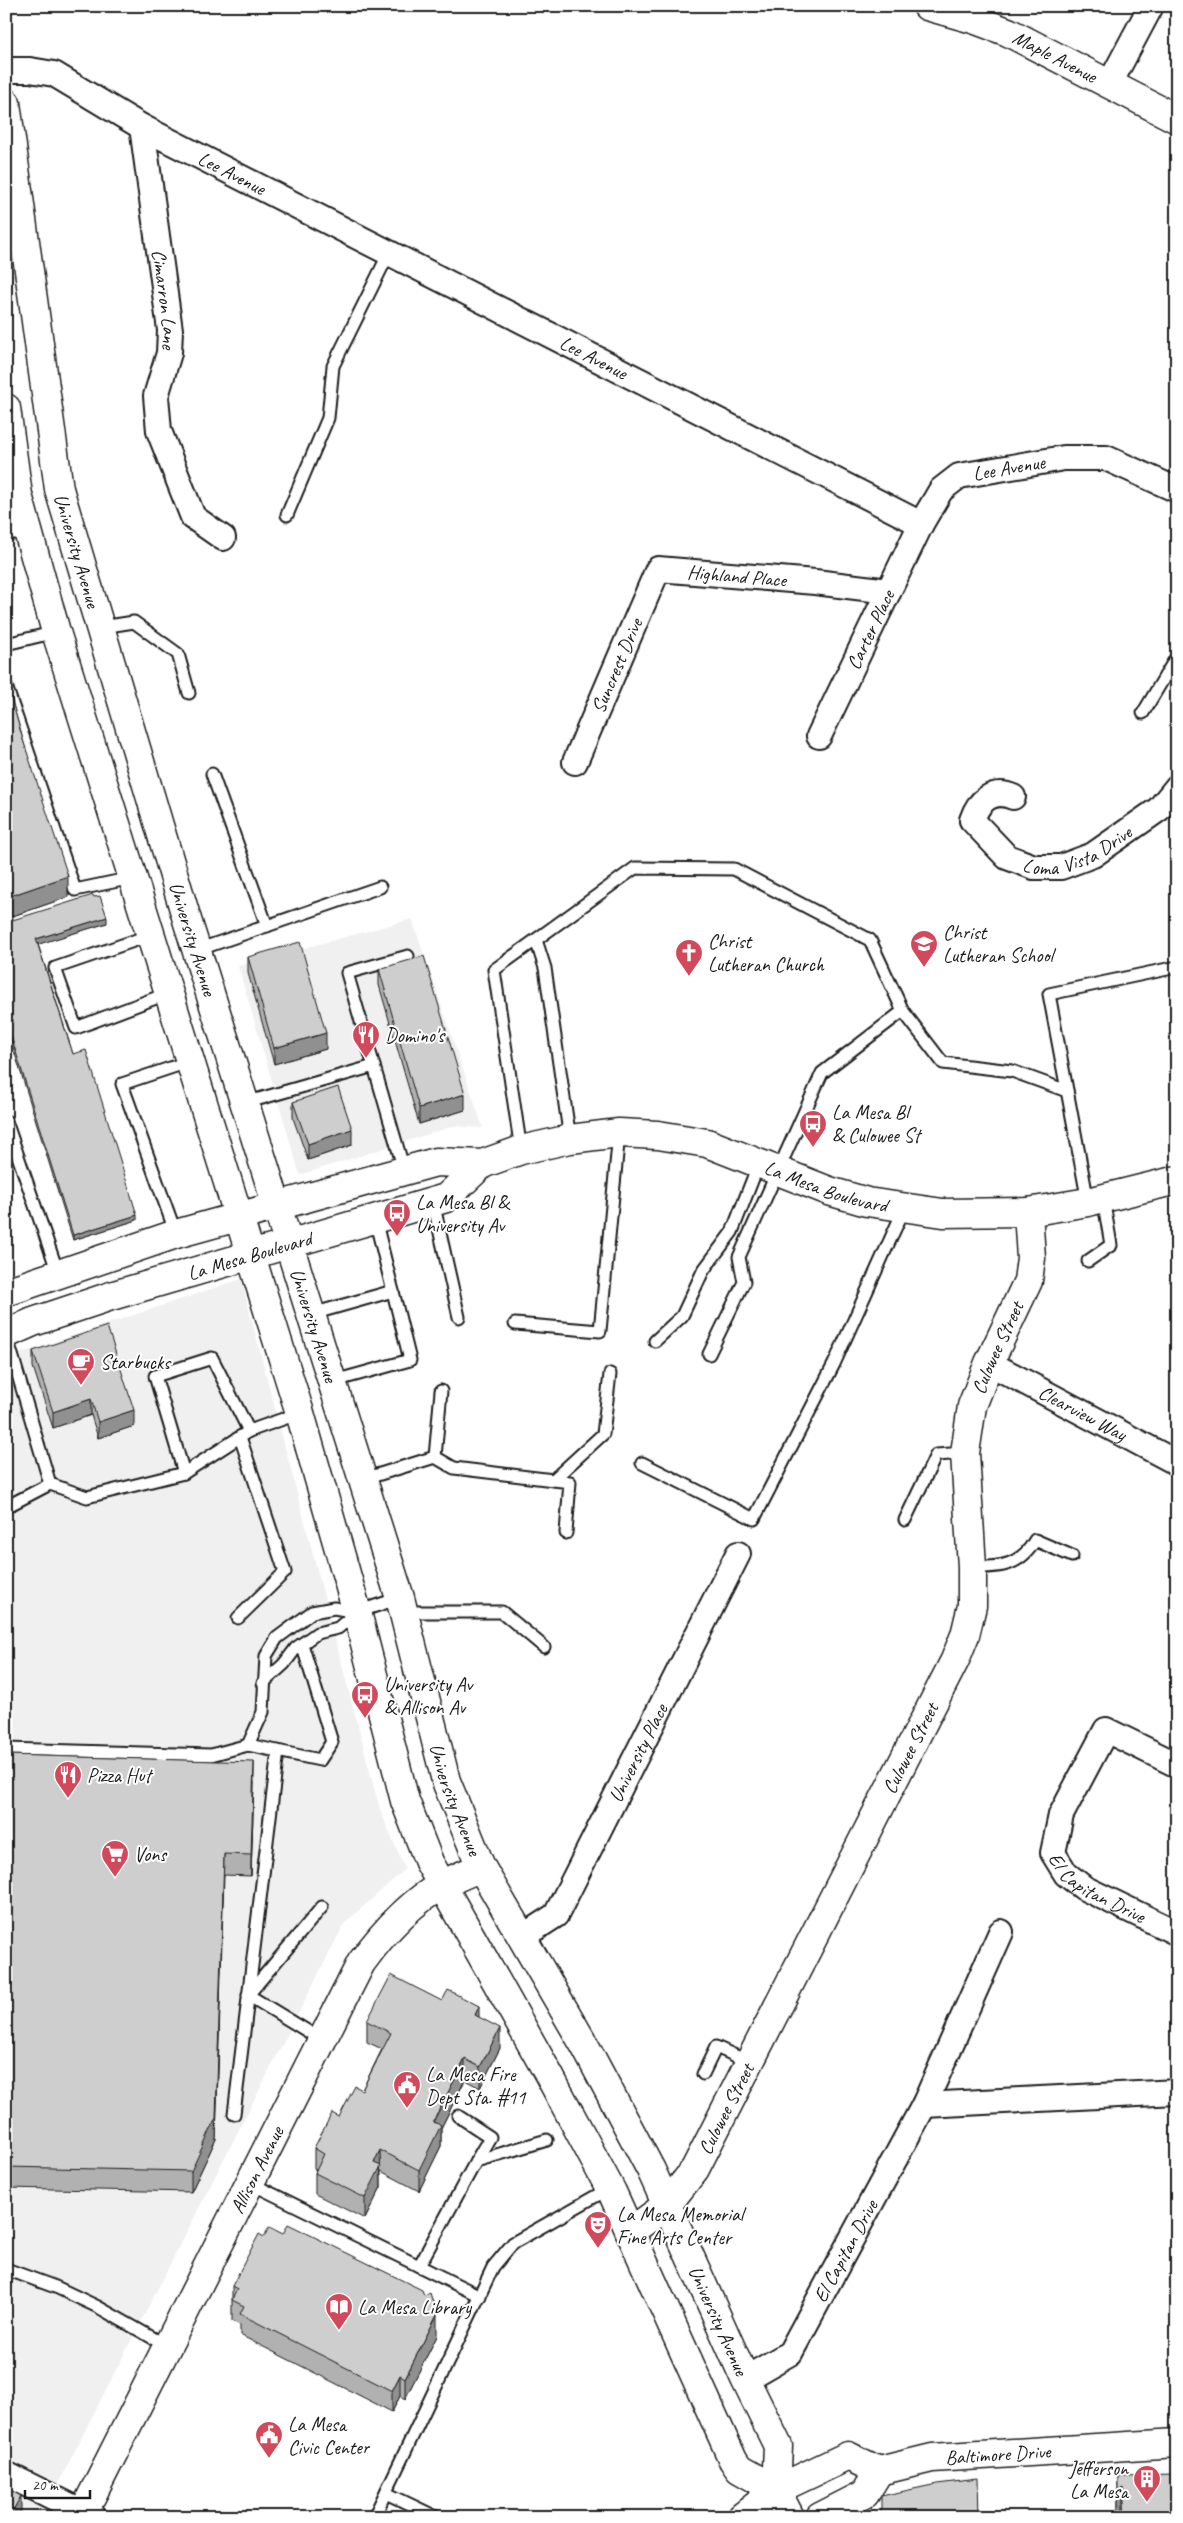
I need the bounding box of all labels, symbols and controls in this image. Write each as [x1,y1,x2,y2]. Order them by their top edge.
street label: Maple Avenue [1009,24,1103,89]
street label: Lee Avenue [194,145,271,201]
street label: Cimarron Lane [147,248,183,351]
street label: Lee Avenue [556,330,633,385]
street label: Lee Avenue [971,449,1048,486]
street label: University Avenue [49,491,107,612]
street label: Highland Place [686,559,789,592]
street label: Carter Place [840,585,901,673]
street label: Suncrest Drive [585,613,648,717]
street label: Loma Vista Drive [1020,819,1137,880]
street label: University Avenue [164,879,223,1000]
place label: Christ Lutheran School [943,920,1056,968]
place label: Christ Lutheran Church [708,929,825,977]
school or university icon: Christ Lutheran School [909,929,939,968]
church icon: Christ Lutheran Church [674,938,704,977]
restaurant icon: Domino's [351,1020,381,1059]
place label: Domino's [385,1023,446,1048]
place label: La Mesa Bl & Culowee St [832,1100,923,1148]
bus stop icon: La Mesa Bl & Culowee St [798,1109,828,1148]
street label: La Mesa Boulevard [761,1154,892,1218]
place label: La Mesa Bl & University Av [416,1190,511,1238]
bus stop icon: La Mesa Bl & University Av [382,1198,412,1237]
street label: La Mesa Boulevard [185,1225,317,1285]
street label: University Avenue [285,1265,344,1387]
street label: Culowee Street [966,1295,1030,1397]
cafe icon: Starbucks [66,1347,96,1386]
place label: Starbucks [100,1350,172,1375]
street label: Clearview Way [1034,1379,1132,1447]
place label: University Av & Allison Av [384,1672,474,1720]
bus stop icon: University Av & Allison Av [350,1680,380,1719]
street label: Culowee Street [876,1696,945,1798]
street label: University Place [603,1698,674,1806]
street label: University Avenue [425,1741,488,1860]
restaurant icon: Pizza Hut [53,1760,83,1799]
place label: Pizza Hut [87,1763,154,1788]
supermarket icon: Vons [100,1839,130,1878]
place label: Vons [134,1842,168,1867]
street label: El Capitan Drive [1043,1848,1151,1929]
street label: Culowee Street [692,2057,760,2158]
place label: La Mesa Fire Dept Sta. #11 [426,2062,527,2110]
public building icon: La Mesa Fire Dept Sta. #11 [392,2070,422,2109]
street label: Allison Avenue [224,2121,290,2218]
street label: El Capitan Drive [807,2194,884,2306]
place label: La Mesa Memorial Fine Arts Center [617,2202,747,2250]
theatre icon: La Mesa Memorial Fine Arts Center [583,2210,613,2249]
street label: University Avenue [683,2262,755,2381]
library icon: La Mesa Library [324,2292,354,2331]
place label: La Mesa Library [358,2295,472,2320]
place label: La Mesa Civic Center [288,2412,371,2460]
public building icon: La Mesa Civic Center [254,2420,284,2459]
street label: Baltimore Drive [944,2438,1053,2470]
place label: Jefferson La Mesa [1068,2456,1130,2504]
building icon: Jefferson La Mesa [1132,2464,1162,2503]
scale bar [25,2468,90,2500]
text: 20 m [32,2476,59,2495]

